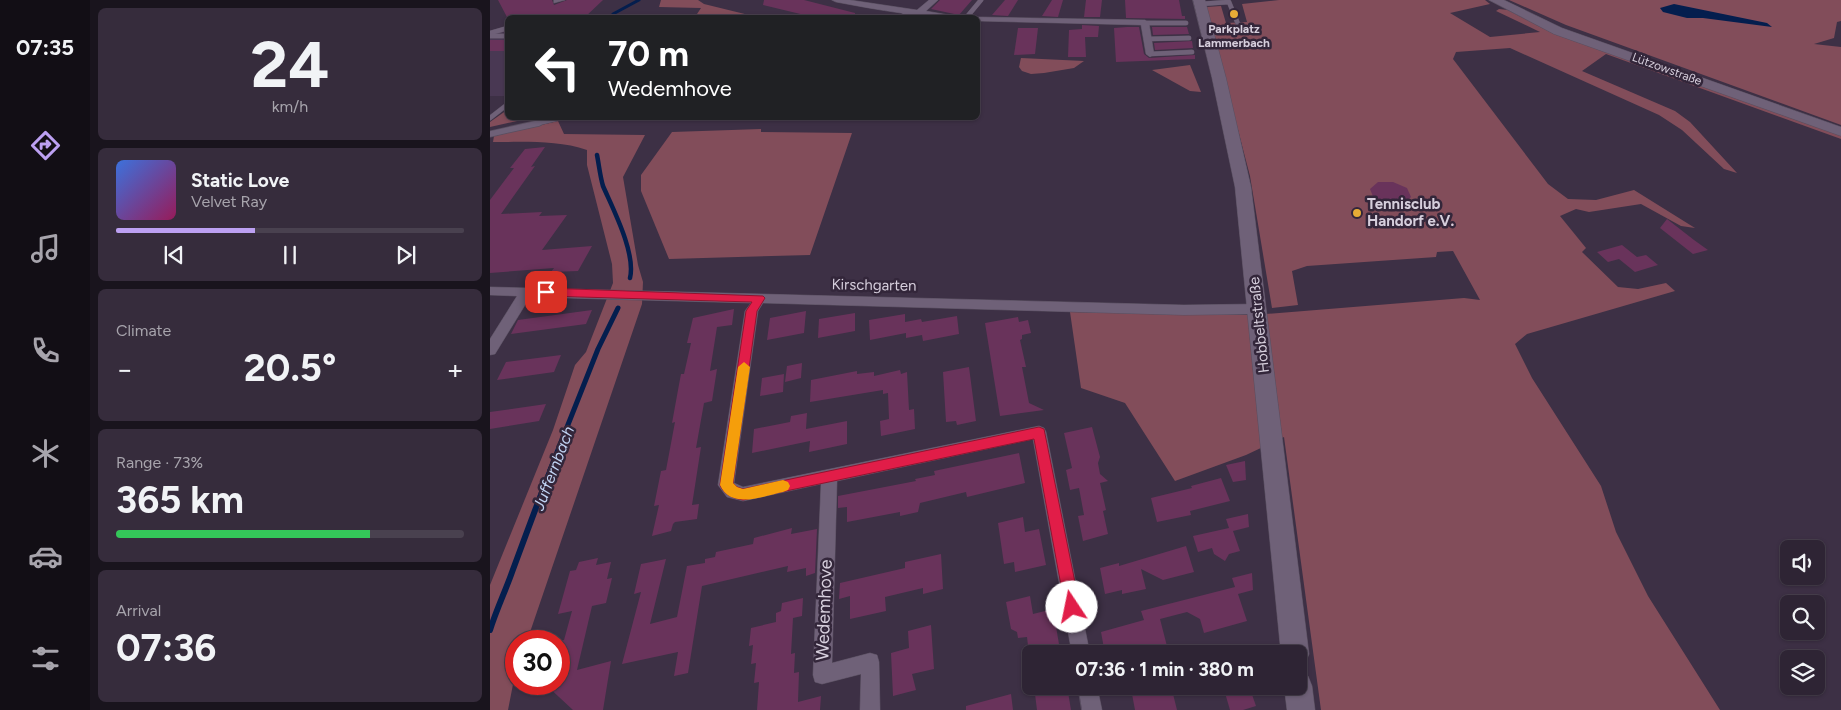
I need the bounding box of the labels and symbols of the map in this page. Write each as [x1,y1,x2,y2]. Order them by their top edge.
marker: Parkplatz Lammerbach [1228,8,1240,20]
place label: Parkplatz Lammerbach [1198,22,1270,50]
street label: Lützowstraße [1630,50,1704,88]
place label: Tennisclub Handorf e.V. [1367,195,1454,230]
marker: Tennisclub Handorf e.V. [1351,207,1363,219]
pin [525,271,567,313]
street label: Kirschgarten [831,275,917,295]
street label: Hobbeltstraße [1245,276,1273,374]
water label: Juffernbach [528,423,578,514]
street label: Wedemhove [811,559,837,661]
position arrow [1045,580,1097,632]
speed limit sign: 30 [505,630,570,695]

